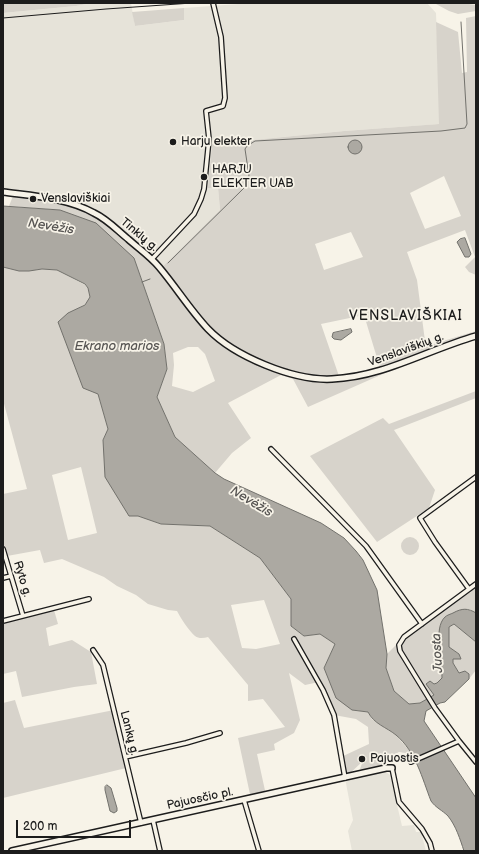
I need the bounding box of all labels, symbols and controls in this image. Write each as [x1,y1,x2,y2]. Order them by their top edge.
place label: Harju elekter [181,135,252,149]
marker: Harju elekter [168,137,178,147]
place label: HARJU ELEKTER UAB [212,163,293,191]
marker: HARJU ELEKTER UAB [199,172,209,182]
place label: Venslaviškiai [41,192,110,206]
marker: Venslaviškiai [28,194,38,204]
street label: Tinklų g. [117,215,161,255]
water label: Nevėžis [27,216,75,238]
district label: VENSLAVIŠKIAI [349,308,463,324]
street label: Venslaviškių g. [366,330,446,370]
water label: Ekrano marios [74,339,160,355]
water label: Nevėžis [227,483,275,521]
street label: Ryto g. [10,559,34,599]
water label: Juosta [429,633,447,673]
street label: Lankų g. [117,709,141,757]
place label: Pajuostis [370,752,419,766]
marker: Pajuostis [357,754,367,764]
street label: Pajuosčio pl. [166,785,234,813]
scale bar [18,812,133,838]
text: 200 m [23,819,57,834]

